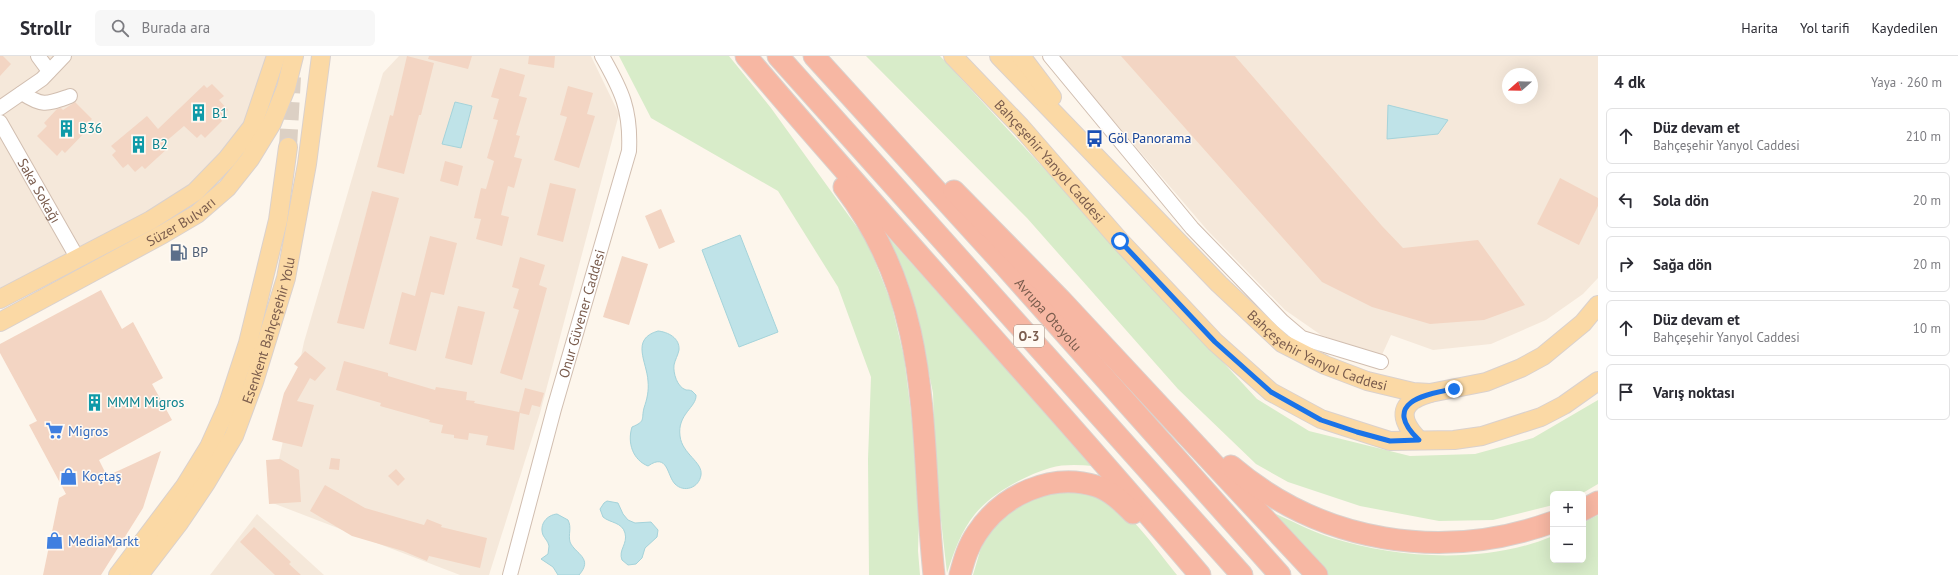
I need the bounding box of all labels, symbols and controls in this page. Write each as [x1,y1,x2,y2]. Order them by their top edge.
search box [95,10,375,46]
text: Strollr [20,16,71,40]
icon: search [109,17,131,39]
text: Burada ara [141,18,210,37]
text: Harita [1741,19,1778,37]
text: Yol tarifi [1800,19,1850,37]
text: Kaydedilen [1872,19,1938,37]
north arrow [1502,68,1538,104]
text: 4 dk [1614,71,1645,93]
text: Yaya · 260 m [1871,74,1942,91]
street label: Bahçeşehir Yanyol Caddesi [991,96,1109,226]
building icon: B1 [189,103,209,123]
place label: B1 [212,104,228,122]
building icon: B36 [56,118,76,138]
text: Düz devam et [1653,118,1740,137]
place label: B36 [79,119,102,137]
icon: ahead [1615,125,1637,147]
bus stop icon: Göl Panorama [1085,128,1105,148]
text: 210 m [1906,128,1941,145]
place label: Göl Panorama [1108,129,1191,147]
building icon: B2 [129,134,149,154]
place label: B2 [152,135,168,153]
text: Bahçeşehir Yanyol Caddesi [1653,137,1800,154]
street label: Saka Sokağı [14,155,65,226]
icon: left [1615,189,1637,211]
text: Sola dön [1653,191,1709,210]
text: 20 m [1913,192,1941,209]
street label: Süzer Bulvarı [143,193,219,250]
route start [1111,232,1129,250]
fuel station icon: BP [169,242,189,262]
place label: BP [192,243,208,261]
street label: Onur Güvener Caddesi [554,247,609,380]
icon: right [1615,253,1637,275]
text: Sağa dön [1653,255,1712,274]
street label: Esenkent Bahçeşehir Yolu [238,256,299,406]
text: 20 m [1913,256,1941,273]
street label: Avrupa Otoyolu [1011,274,1086,355]
street label: Bahçeşehir Yanyol Caddesi [1244,306,1389,395]
text: Düz devam et [1653,310,1740,329]
icon: ahead [1615,317,1637,339]
text: 10 m [1913,320,1941,337]
road number: O-3 [1014,325,1044,347]
text: Bahçeşehir Yanyol Caddesi [1653,329,1800,346]
route end [1445,380,1463,398]
icon: arrive [1615,381,1637,403]
text: Varış noktası [1653,383,1735,402]
building icon: MMM Migros [84,392,104,412]
place label: MMM Migros [107,393,185,411]
supermarket icon: Migros [45,421,65,441]
place label: Migros [68,422,109,440]
shop icon: Koçtaş [59,466,79,486]
place label: Koçtaş [82,467,121,485]
map controls [1550,491,1586,563]
button: + [1550,491,1586,527]
button: − [1550,527,1586,563]
shop icon: MediaMarkt [45,531,65,551]
place label: MediaMarkt [68,532,139,550]

